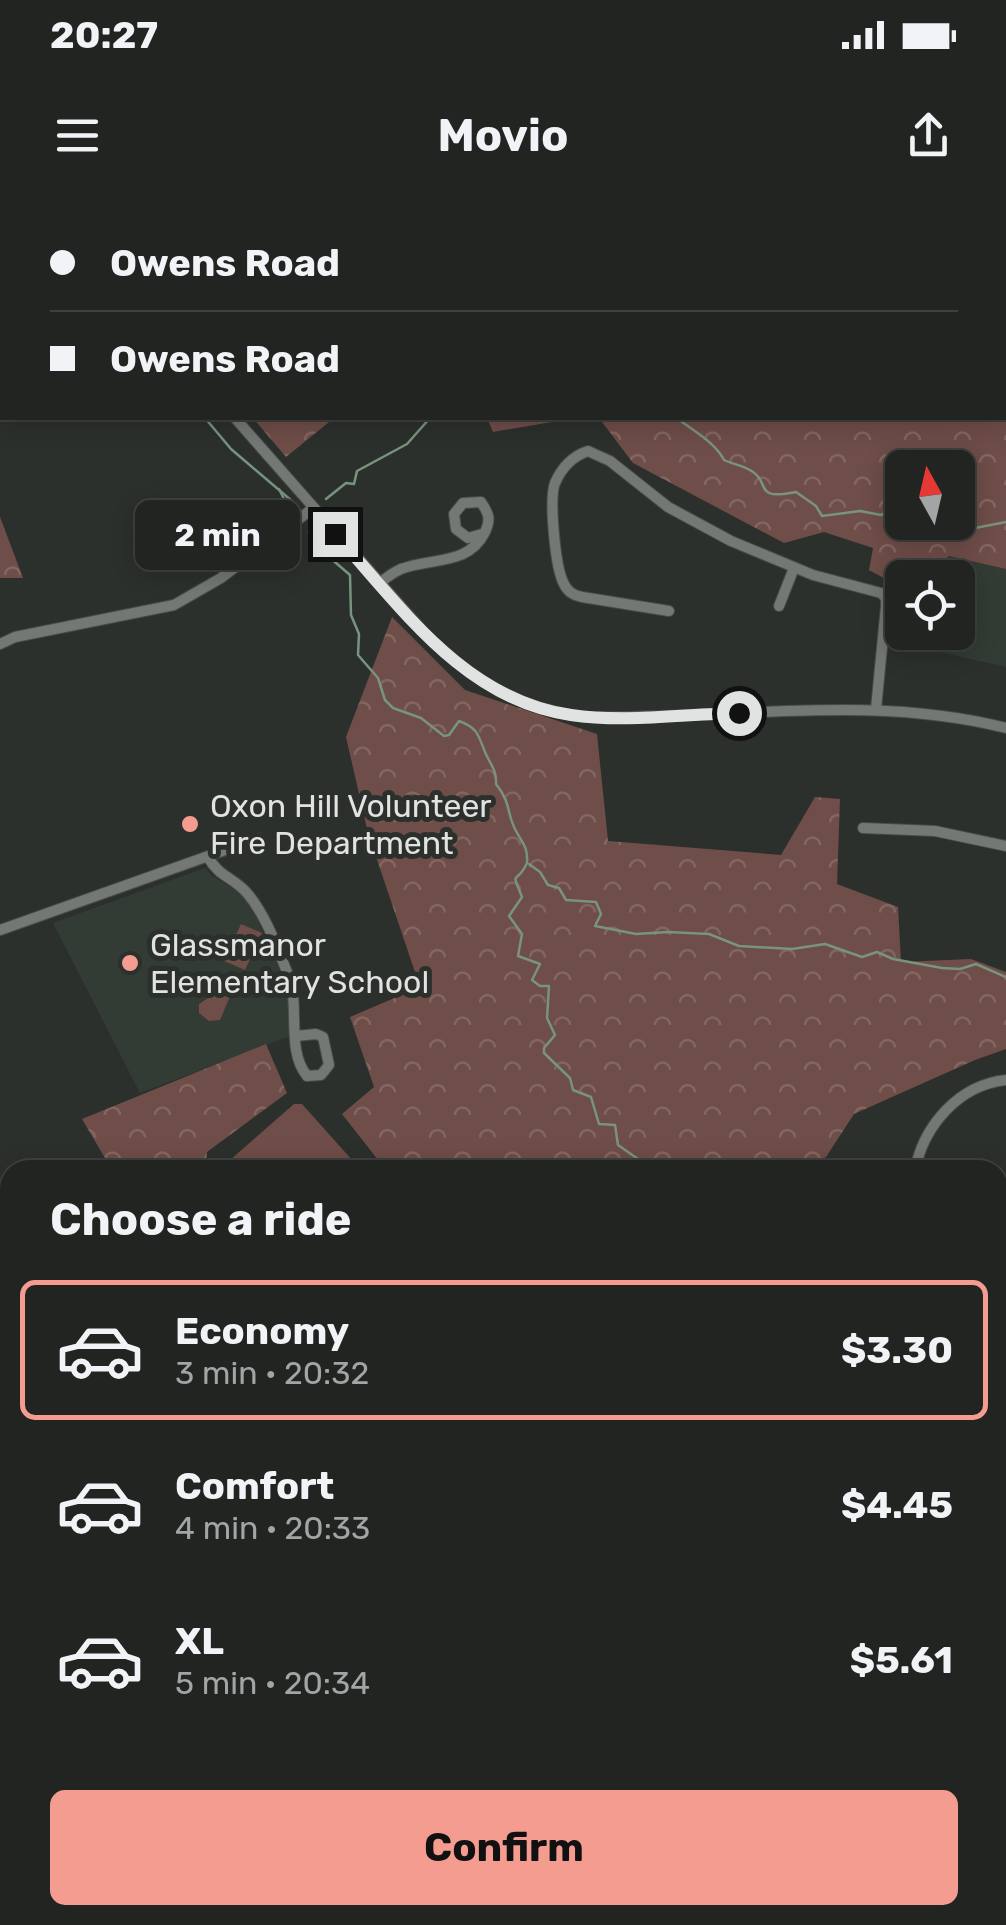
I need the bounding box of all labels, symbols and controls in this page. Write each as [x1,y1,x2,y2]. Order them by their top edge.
text: 20:27 [50,12,158,58]
icon: menu [50,108,105,163]
icon: share [901,108,956,163]
text: Movio [437,109,569,162]
text: Owens Road [110,240,340,286]
text: Owens Road [110,336,340,382]
north arrow [885,450,975,540]
map controls [885,450,975,650]
callout: 2 min [135,499,300,569]
route end [313,512,358,557]
text: 2 min [174,516,261,554]
button: locate [885,560,975,650]
route start [717,691,762,736]
place label: Oxon Hill Volunteer Fire Department [210,787,491,862]
marker: Oxon Hill Volunteer Fire Department [179,813,201,835]
place label: Glassmanor Elementary School [150,926,429,1001]
marker: Glassmanor Elementary School [119,952,141,974]
text: Choose a ride [50,1193,352,1246]
icon: car [55,1305,145,1395]
text: Economy [175,1308,349,1354]
text: $3.30 [841,1327,953,1373]
text: 3 min · 20:32 [175,1354,369,1392]
icon: car [55,1460,145,1550]
text: Comfort [175,1463,334,1509]
text: $4.45 [841,1482,953,1528]
text: 4 min · 20:33 [175,1509,370,1547]
icon: car [55,1615,145,1705]
text: XL [175,1618,224,1664]
text: $5.61 [850,1637,953,1683]
text: 5 min · 20:34 [175,1664,370,1702]
button: Confirm [50,1790,958,1905]

